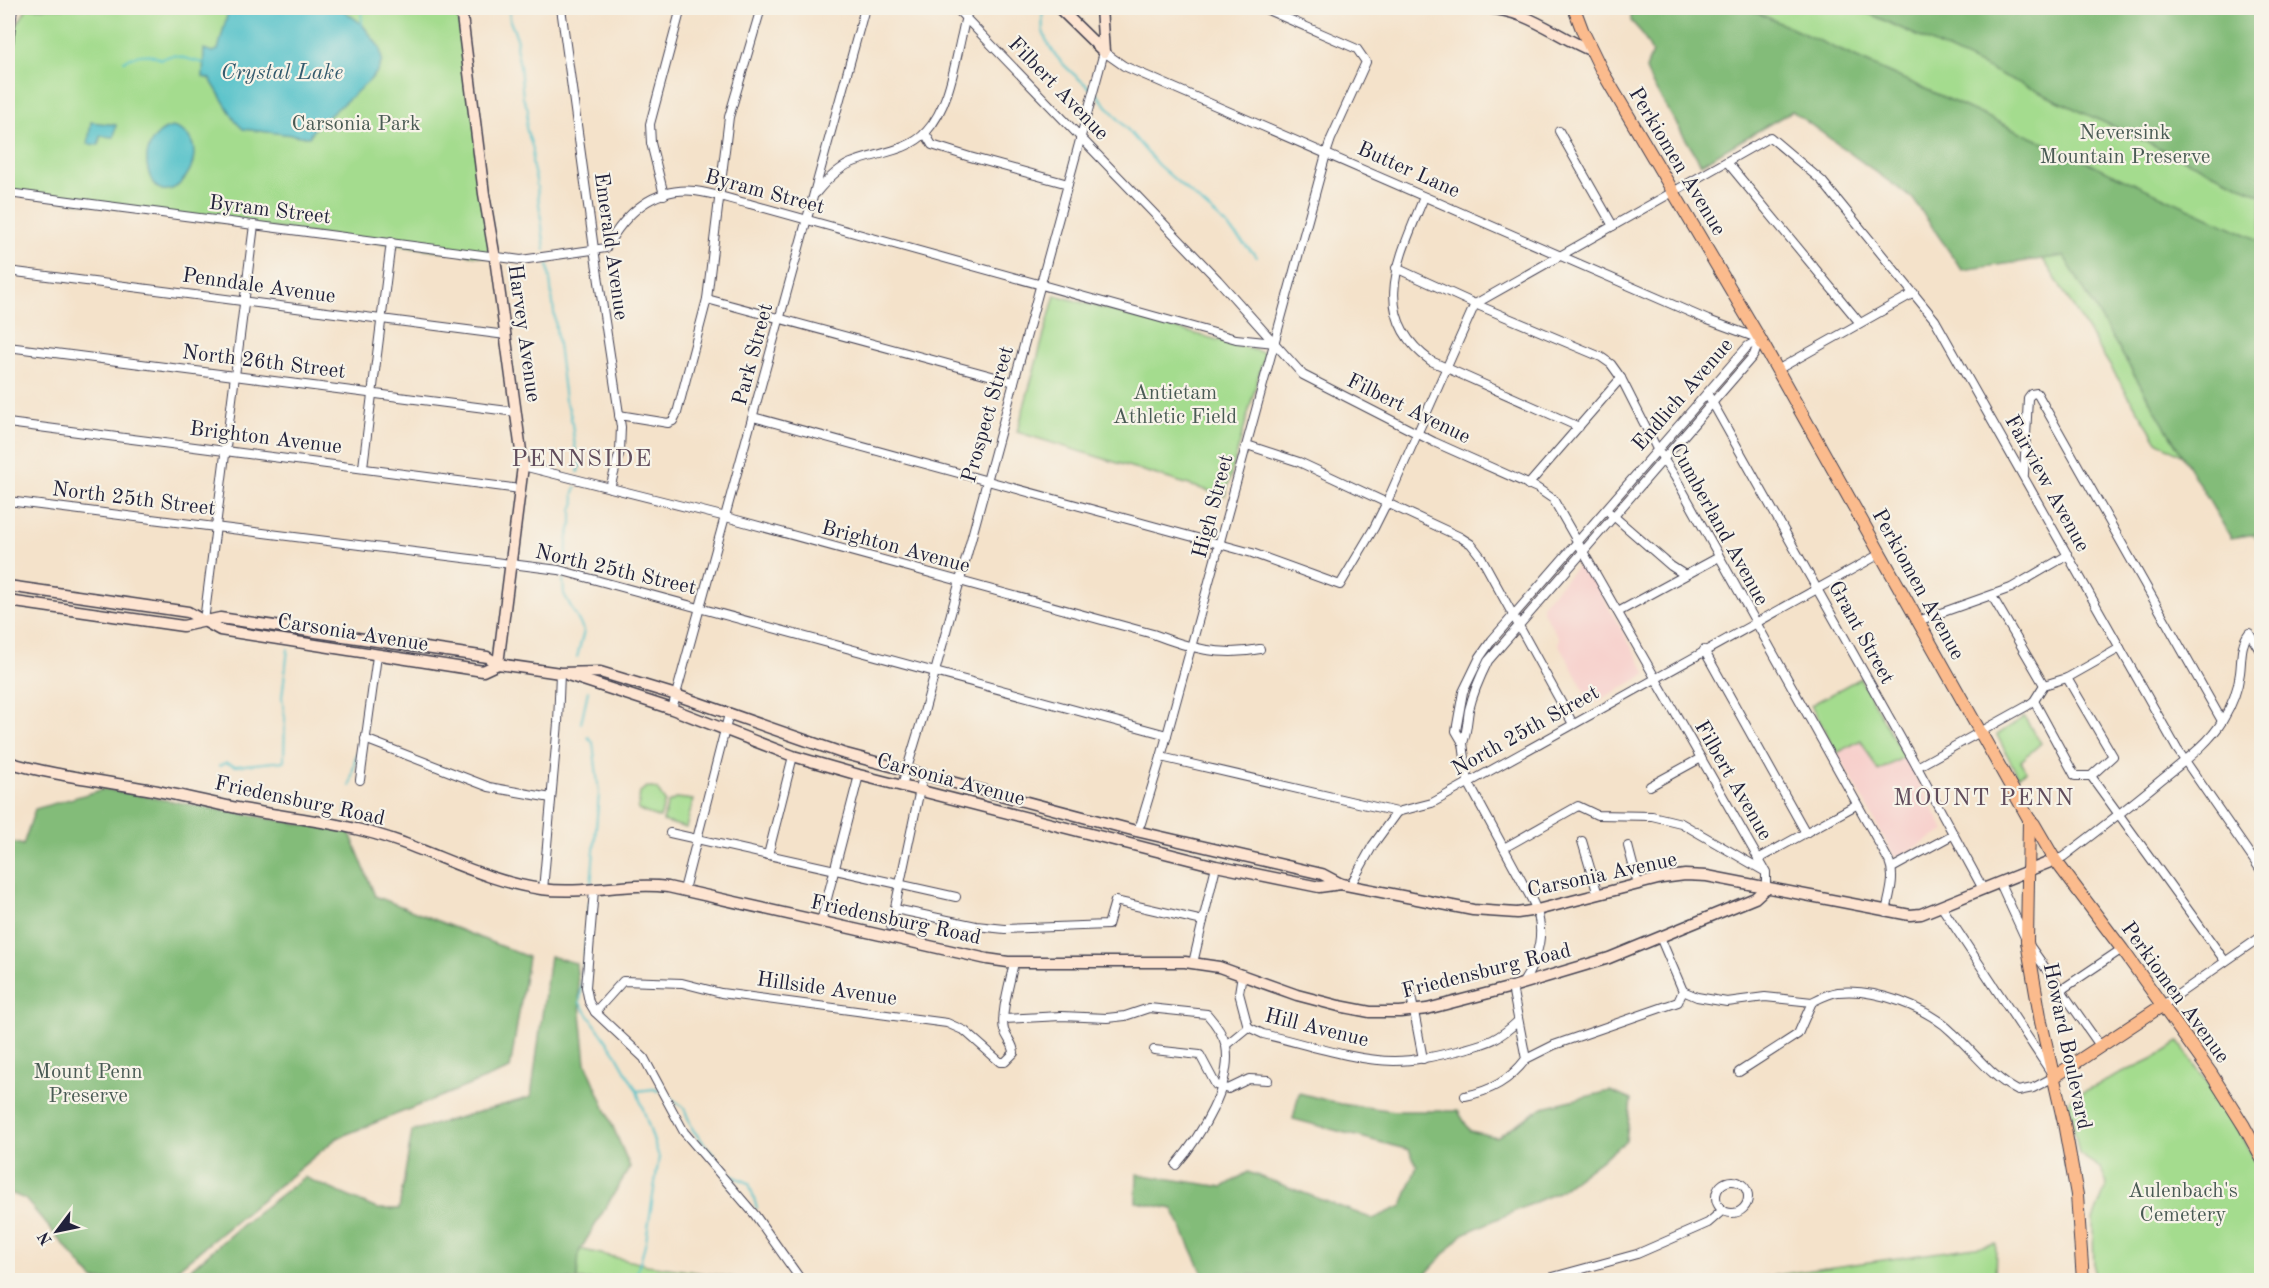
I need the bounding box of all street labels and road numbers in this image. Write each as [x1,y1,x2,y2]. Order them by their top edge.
street label: Filbert Avenue [1004,33,1112,145]
street label: Perkiomen Avenue [1624,84,1729,239]
street label: Butter Lane [1354,138,1463,202]
street label: Byram Street [703,166,827,218]
street label: Emerald Avenue [590,171,631,321]
street label: Byram Street [208,193,332,228]
street label: Harvey Avenue [503,263,544,404]
street label: Penndale Avenue [181,265,337,308]
street label: Park Street [730,301,777,408]
street label: Endlich Avenue [1629,335,1737,455]
street label: North 26th Street [181,342,347,383]
street label: Prospect Street [959,344,1018,485]
street label: Filbert Avenue [1343,370,1473,448]
street label: Fairview Avenue [2000,412,2093,556]
street label: Brighton Avenue [188,419,343,458]
street label: Cumberland Avenue [1665,440,1772,609]
street label: High Street [1190,452,1237,561]
street label: North 25th Street [51,479,217,520]
street label: Perkiomen Avenue [1868,506,1968,664]
street label: Brighton Avenue [819,517,972,577]
street label: North 25th Street [533,542,698,599]
street label: Grant Street [1824,578,1898,688]
street label: Carsonia Avenue [276,611,430,656]
street label: North 25th Street [1449,682,1603,780]
street label: Filbert Avenue [1690,717,1775,844]
street label: Carsonia Avenue [874,751,1027,810]
street label: Friedensburg Road [213,773,387,830]
street label: Carsonia Avenue [1526,849,1679,902]
street label: Friedensburg Road [809,892,983,949]
street label: Perkiomen Avenue [2117,918,2233,1067]
street label: Friedensburg Road [1400,940,1573,1003]
street label: Howard Boulevard [2039,961,2094,1132]
street label: Hillside Avenue [755,969,898,1010]
street label: Hill Avenue [1263,1005,1371,1051]

